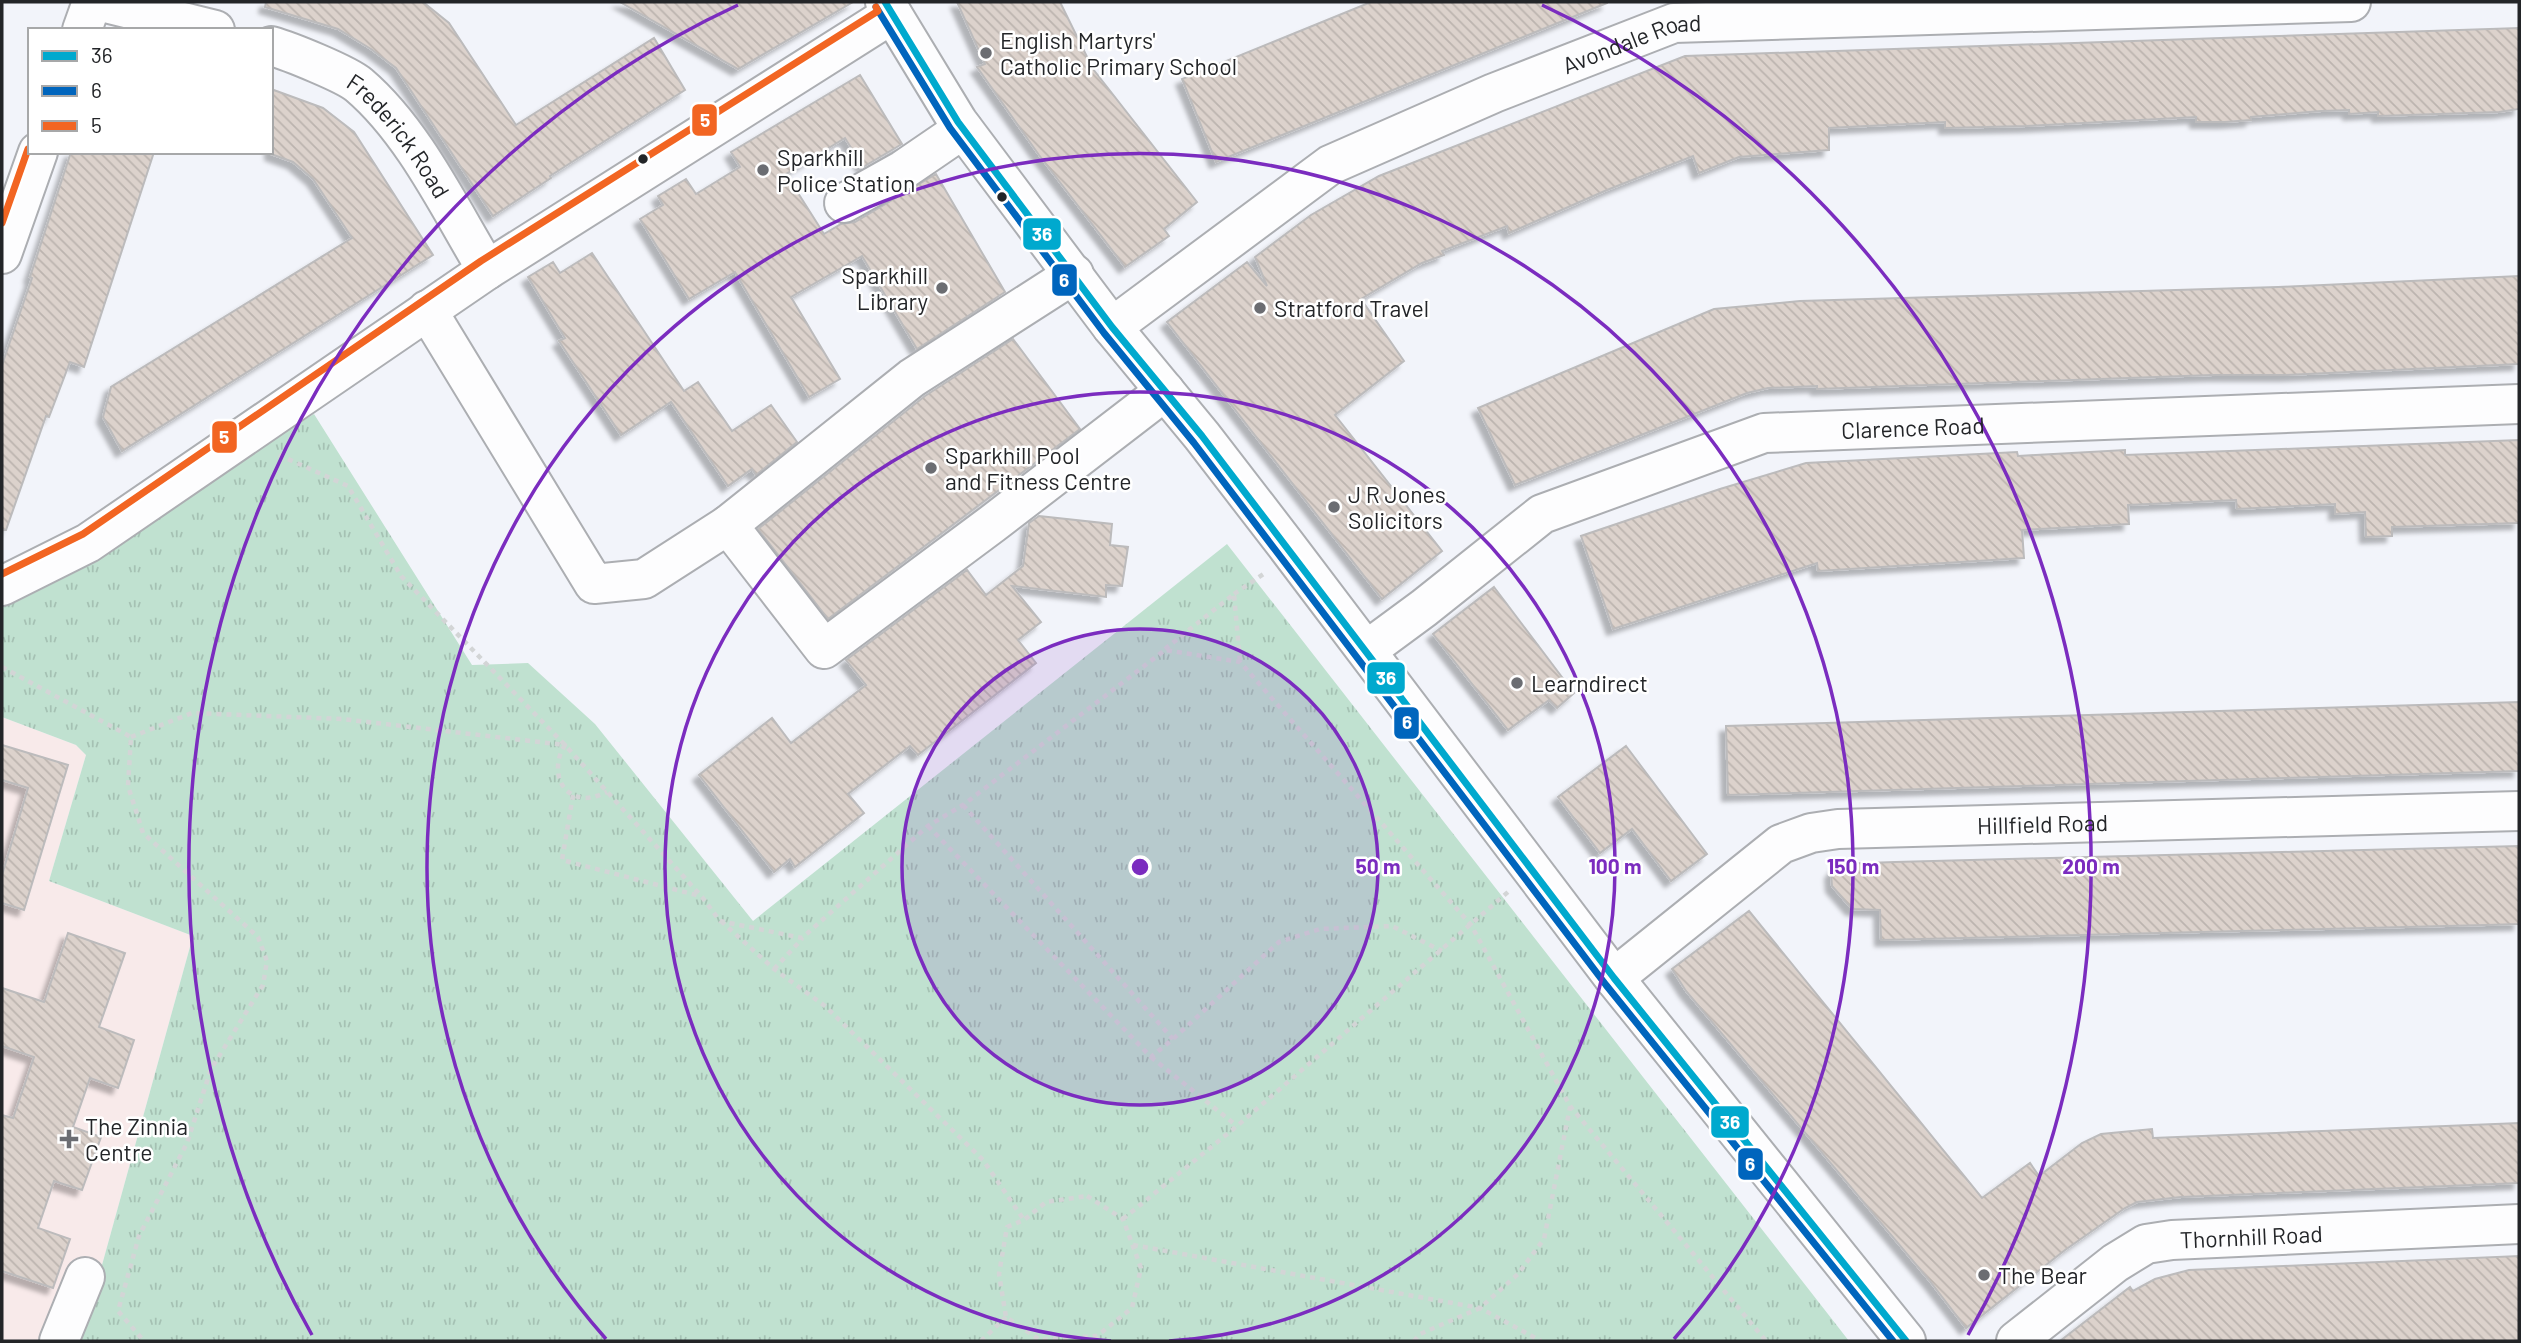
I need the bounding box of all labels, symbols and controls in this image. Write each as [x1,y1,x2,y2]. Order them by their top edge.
street label: Avondale Road [1558,8,1702,79]
place label: English Martyrs' Catholic Primary School [1000,26,1237,80]
legend [28,28,273,154]
text: 36 [91,42,113,67]
marker: English Martyrs' Catholic Primary School [978,45,994,61]
street label: Frederick Road [342,67,456,203]
text: 6 [91,77,102,102]
line badge: 5 [691,103,718,137]
text: 5 [700,108,710,131]
text: 5 [91,112,102,137]
place label: Sparkhill Police Station [777,143,915,197]
unlabelled marker [636,152,650,166]
marker: Sparkhill Police Station [755,162,771,178]
unlabelled marker [995,190,1009,204]
line badge: 36 [1022,217,1062,251]
text: 36 [1032,222,1052,245]
place label: Sparkhill Library [841,261,928,315]
line badge: 6 [1051,263,1078,297]
text: 6 [1059,268,1069,291]
marker: Sparkhill Library [934,280,950,296]
place label: Stratford Travel [1274,294,1429,322]
marker: Stratford Travel [1252,300,1268,316]
street label: Clarence Road [1841,411,1985,444]
line badge: 5 [211,420,238,454]
text: 5 [219,425,229,448]
place label: Sparkhill Pool and Fitness Centre [945,441,1132,495]
marker: Sparkhill Pool and Fitness Centre [923,460,939,476]
place label: J R Jones Solicitors [1348,480,1446,534]
marker: J R Jones Solicitors [1326,499,1342,515]
line badge: 36 [1366,661,1406,695]
text: 36 [1376,666,1396,689]
place label: Learndirect [1531,669,1648,697]
marker: Learndirect [1509,675,1525,691]
line badge: 6 [1393,706,1420,740]
text: 6 [1402,710,1412,733]
street label: Hillfield Road [1977,808,2109,839]
text: 50 m [1355,853,1401,878]
text: 100 m [1588,853,1642,878]
text: 150 m [1827,853,1879,878]
text: 200 m [2062,853,2120,878]
centre of rings [1128,855,1152,879]
line badge: 36 [1710,1105,1750,1139]
text: 36 [1720,1110,1740,1133]
place label: The Zinnia Centre [85,1112,188,1166]
marker: The Zinnia Centre [59,1129,79,1149]
line badge: 6 [1737,1147,1764,1181]
text: 6 [1745,1152,1755,1175]
street label: Thornhill Road [2179,1219,2323,1254]
place label: The Bear [1998,1261,2088,1289]
marker: The Bear [1976,1267,1992,1283]

